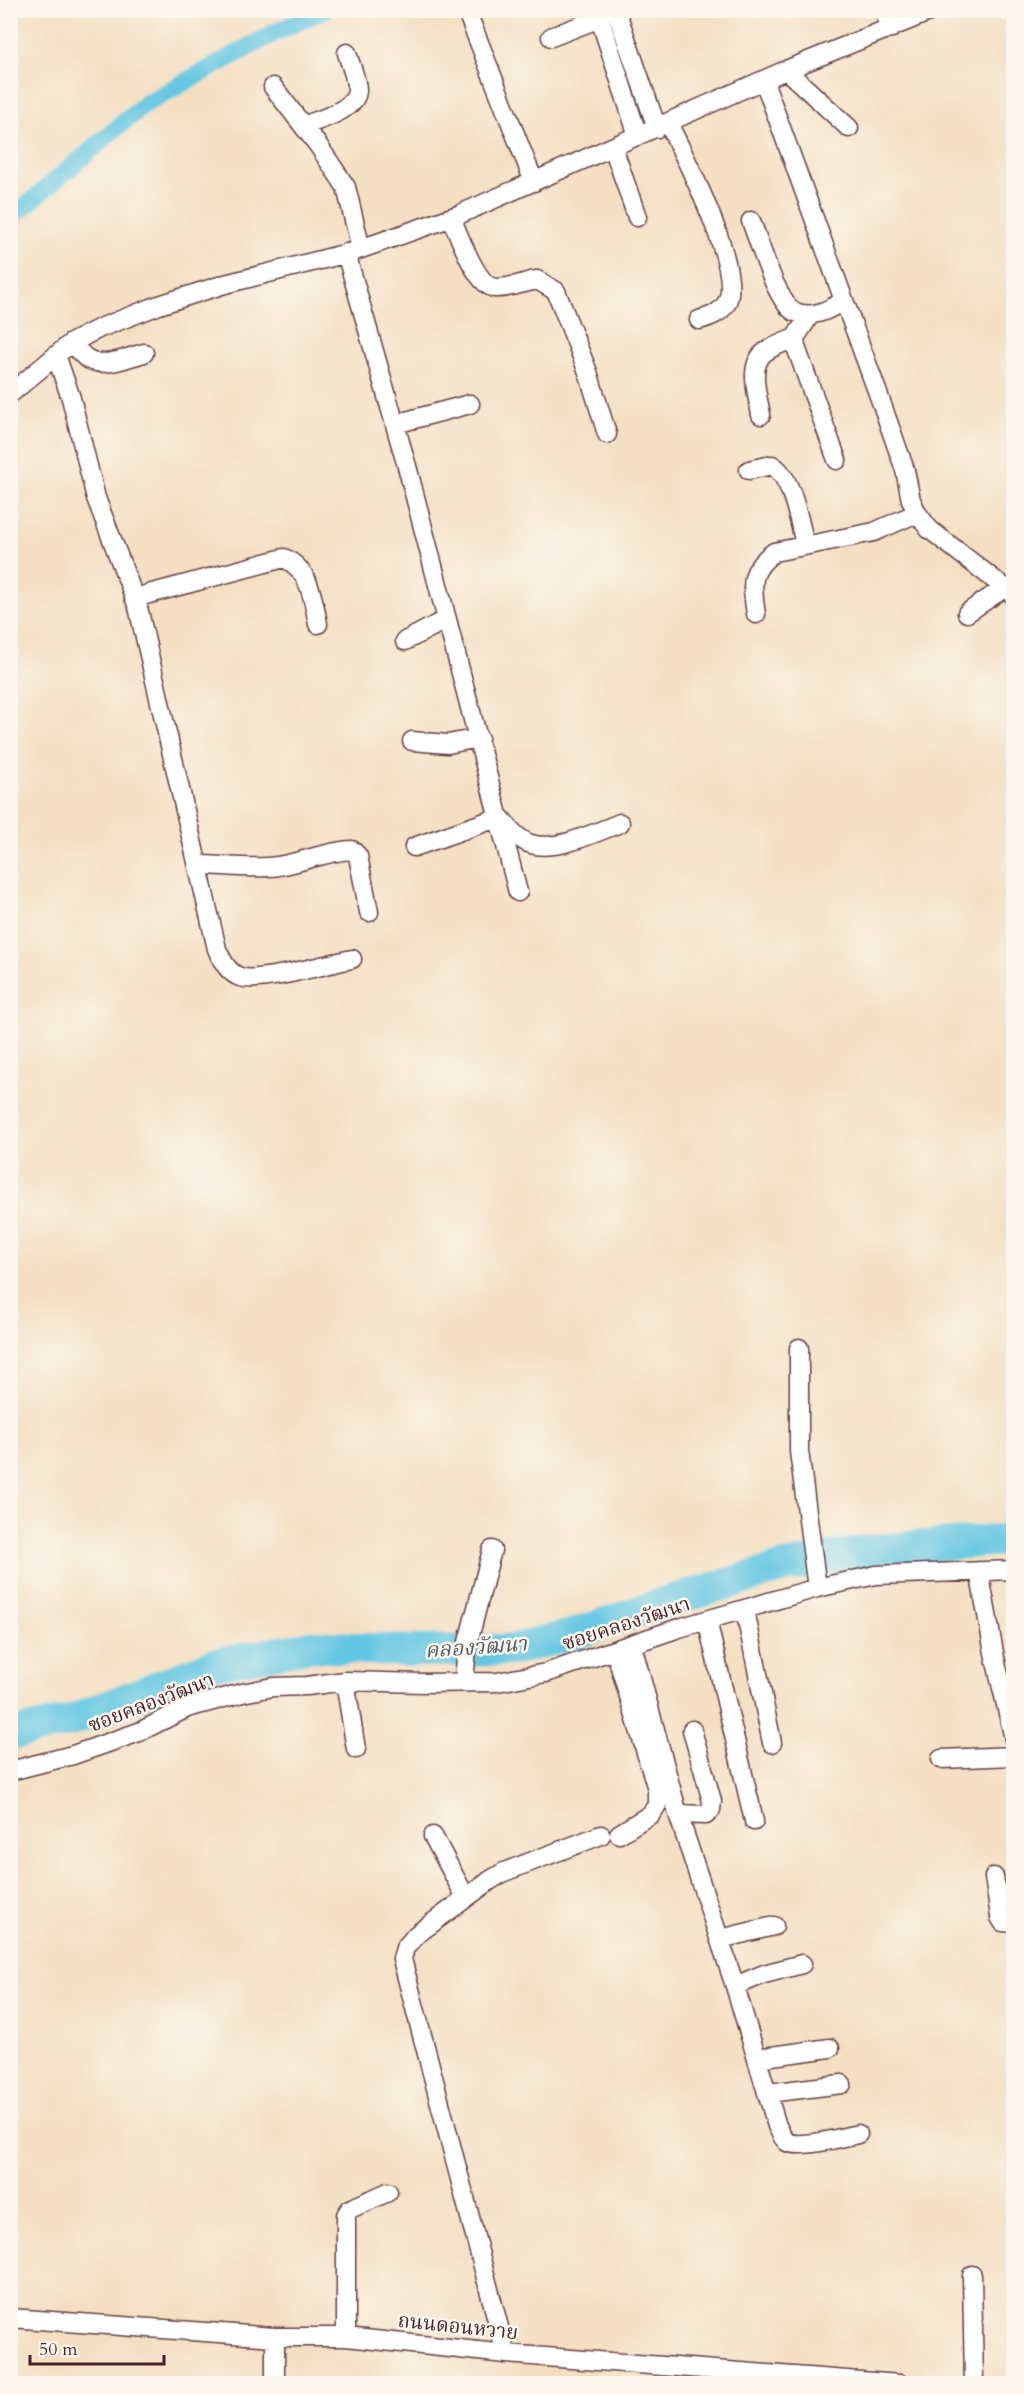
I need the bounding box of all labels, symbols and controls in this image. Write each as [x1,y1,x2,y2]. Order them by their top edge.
street label: ซอยคลองวัฒนา [559,1590,694,1657]
water label: คลองวัฒนา [424,1629,529,1666]
street label: ซอยคลองวัฒนา [84,1666,218,1739]
street label: ถนนดอนหวาย [396,2307,519,2346]
scale bar [30,2328,164,2366]
text: 50 m [39,2337,78,2362]

